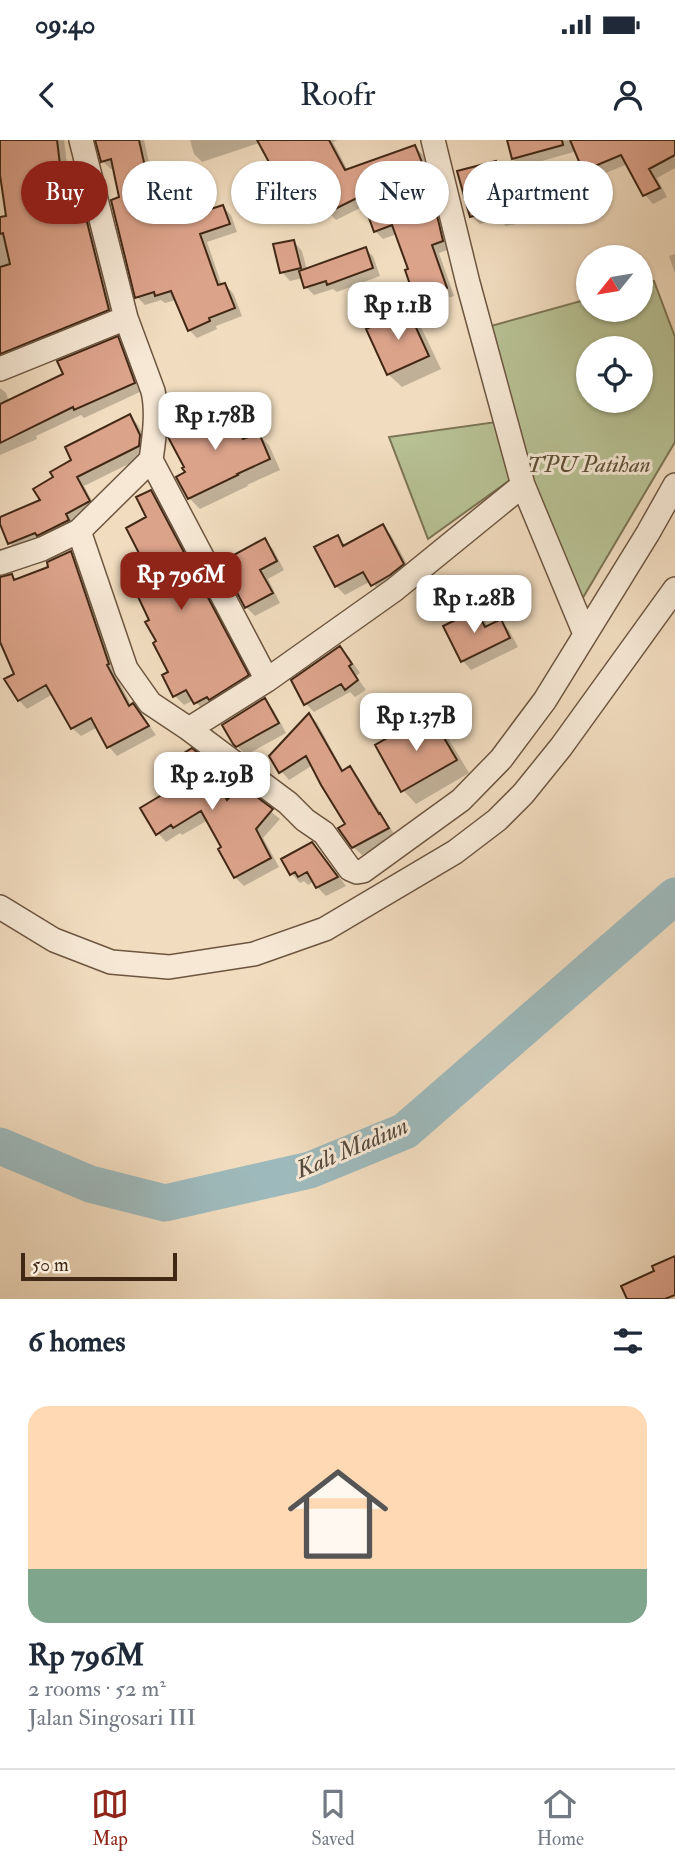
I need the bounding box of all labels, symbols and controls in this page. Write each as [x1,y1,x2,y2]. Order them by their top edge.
text: 09:40 [35,9,95,41]
text: Roofr [300,75,375,115]
icon: back [28,76,66,114]
icon: person [609,76,647,114]
chip: Buy [21,161,108,224]
chip: Rent [122,161,217,224]
chip: Filters [231,161,341,224]
chip: New [355,161,449,224]
chip: Apartment [463,161,613,224]
north arrow [576,245,653,322]
map controls [576,245,653,413]
pin: Rp 1.1B [333,282,463,342]
text: Rp 1.1B [364,290,432,319]
button: locate [576,336,653,413]
pin: Rp 1.78B [143,392,287,452]
text: Rp 1.78B [174,400,256,429]
park label: TPU Patihan [527,450,651,479]
pin: Rp 796M [116,552,246,612]
text: Rp 796M [136,560,226,589]
pin: Rp 1.28B [402,575,546,635]
text: Rp 1.28B [432,583,516,612]
pin: Rp 1.37B [344,694,488,753]
text: Rp 1.37B [376,701,456,730]
pin: Rp 2.19B [140,752,284,812]
text: Rp 2.19B [170,760,254,789]
water label: Kali Madiun [290,1110,413,1186]
scale bar [21,1250,177,1282]
text: 50 m [32,1253,69,1277]
icon: filters [609,1322,647,1360]
text: 6 homes [28,1323,126,1360]
icon: home [275,1451,401,1577]
text: Rp 796M [28,1637,144,1674]
text: 2 rooms · 52 m² [28,1674,166,1703]
text: Jalan Singosari III [28,1703,196,1732]
tab: Map [91,1785,129,1851]
tab: Saved [311,1785,355,1851]
tab: Home [537,1785,584,1851]

